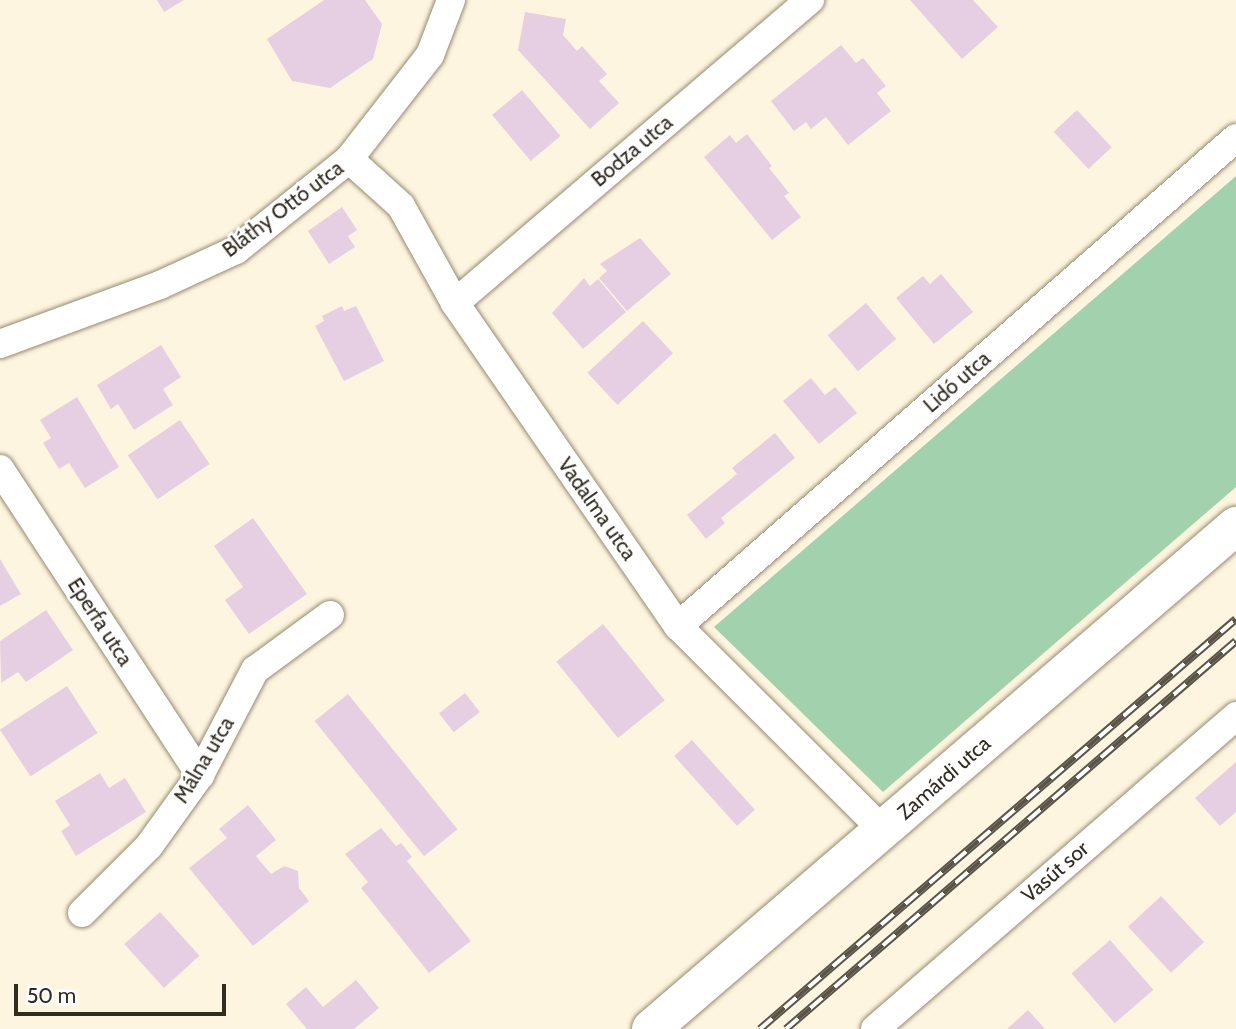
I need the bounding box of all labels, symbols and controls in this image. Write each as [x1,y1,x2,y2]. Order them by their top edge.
street label: Bodza utca [586,110,678,192]
street label: Bláthy Ottó utca [218,155,348,263]
street label: Lidó utca [918,346,996,418]
street label: Vadalma utca [552,453,642,565]
street label: Eperfa utca [62,573,138,671]
street label: Málna utca [168,712,240,808]
street label: Zamárdi utca [892,731,996,825]
street label: Vasút sor [1016,836,1094,908]
scale bar [18,970,229,1014]
text: 50 m [27,983,76,1008]

